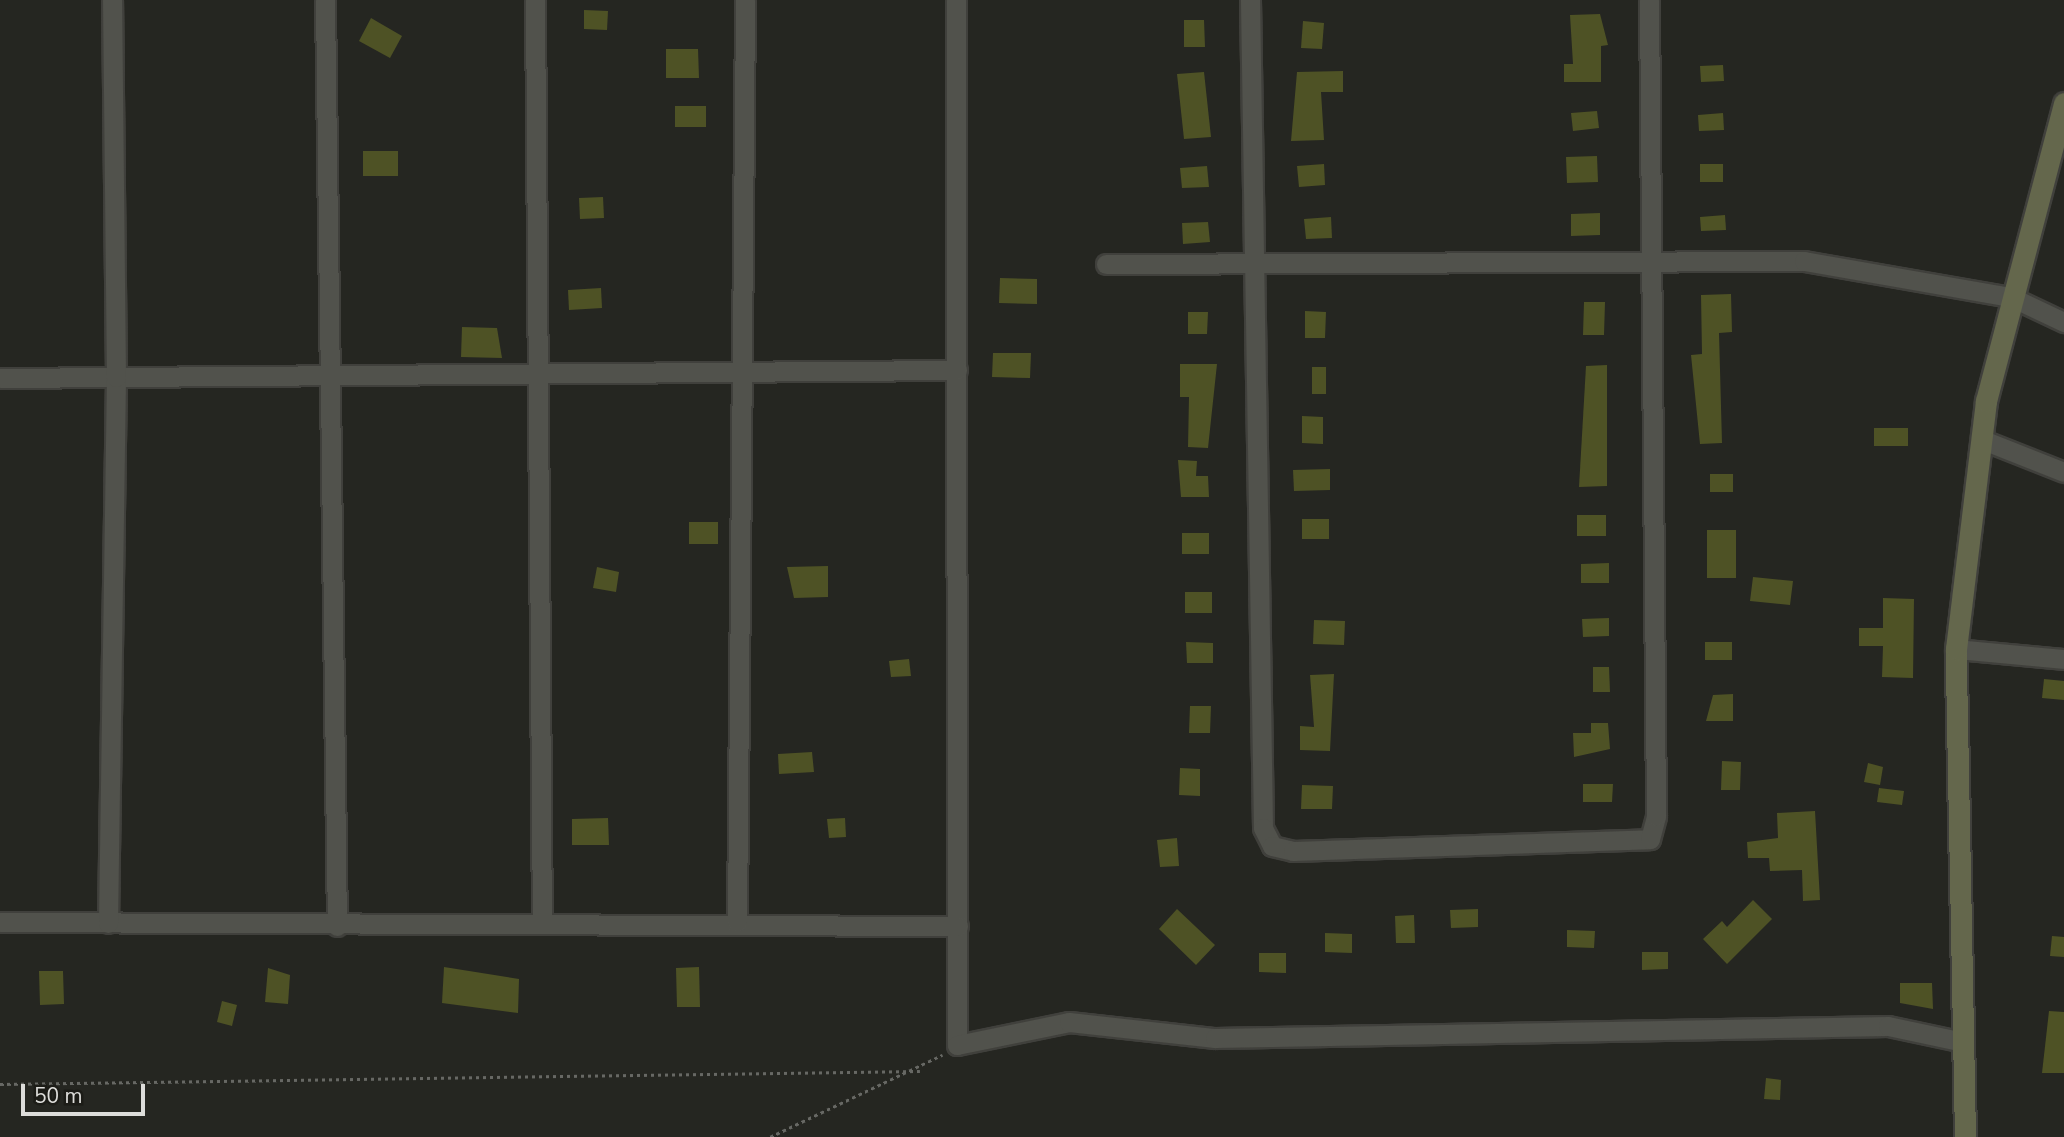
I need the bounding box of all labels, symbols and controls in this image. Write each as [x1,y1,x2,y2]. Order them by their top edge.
scale bar [24,1070,149,1114]
text: 50 m [34,1082,83,1110]

